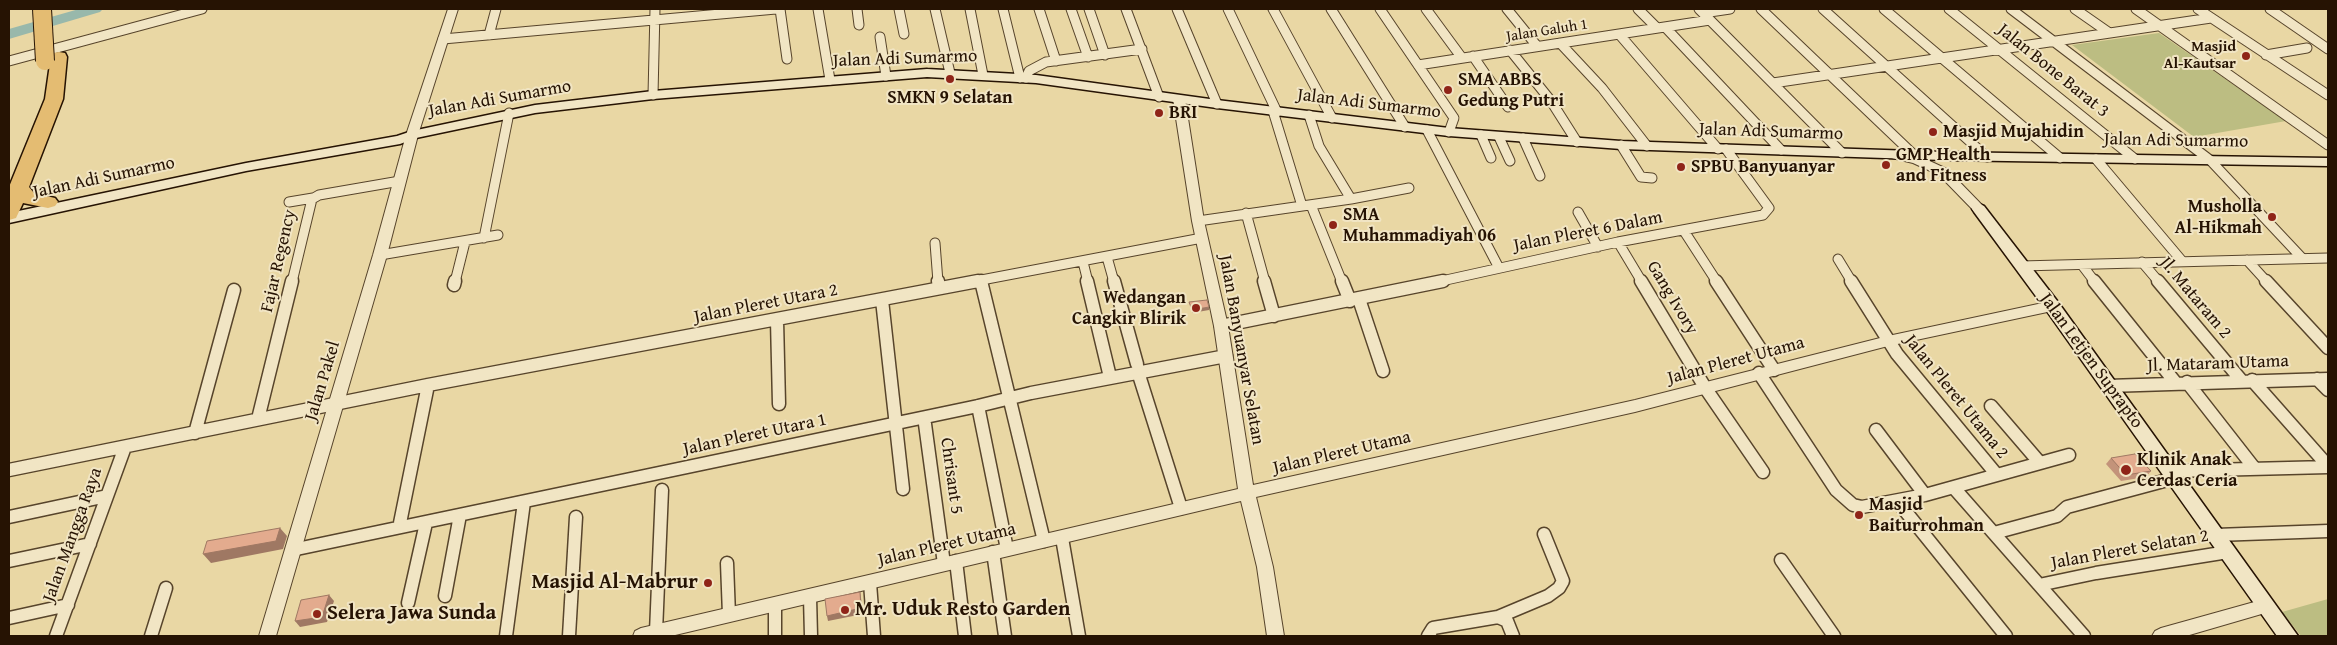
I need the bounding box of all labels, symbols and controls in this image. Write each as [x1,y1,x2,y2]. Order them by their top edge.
street label: Jalan Galuh 1 [1505,16,1589,46]
street label: Jalan Bone Barat 3 [1993,19,2113,123]
place label: Masjid Al-Kautsar [2164,38,2236,73]
street label: Jalan Adi Sumarmo [832,46,978,72]
marker: Masjid Al-Kautsar [2240,50,2252,62]
place label: SMA ABBS Gedung Putri [1458,69,1564,112]
marker: SMKN 9 Selatan [944,73,956,85]
street label: Jalan Adi Sumarmo [427,76,573,122]
street label: Jalan Adi Sumarmo [1296,84,1442,124]
marker: SMA ABBS Gedung Putri [1442,84,1454,96]
place label: SMKN 9 Selatan [887,87,1013,109]
place label: BRI [1169,102,1197,124]
marker: BRI [1153,107,1165,119]
street label: Jalan Adi Sumarmo [1698,119,1844,145]
place label: Masjid Mujahidin [1943,121,2084,143]
marker: Masjid Mujahidin [1927,126,1939,138]
street label: Jalan Adi Sumarmo [2104,129,2248,153]
place label: GMP Health and Fitness [1896,144,1990,186]
street label: Jalan Adi Sumarmo [31,152,177,204]
place label: SPBU Banyuanyar [1691,156,1835,178]
marker: GMP Health and Fitness [1880,159,1892,171]
marker: SPBU Banyuanyar [1675,161,1687,173]
place label: Musholla Al-Hikmah [2175,196,2262,238]
place label: SMA Muhammadiyah 06 [1343,204,1496,246]
street label: Jalan Pleret 6 Dalam [1512,207,1664,257]
street label: Fajar Regency [257,208,301,314]
marker: Musholla Al-Hikmah [2266,211,2278,223]
marker: SMA Muhammadiyah 06 [1327,219,1339,231]
street label: Jalan Banyuanyar Selatan [1214,253,1268,447]
street label: Jl. Mataram 2 [2155,253,2235,343]
street label: Gang Ivory [1642,257,1702,339]
street label: Jalan Pleret Utara 2 [692,279,840,329]
place label: Wedangan Cangkir Blirik [1072,287,1186,330]
street label: Jalan Letjen Suprapto [2035,289,2147,433]
marker: Wedangan Cangkir Blirik [1190,302,1202,314]
street label: Jalan Pleret Utama 2 [1899,331,2013,463]
street label: Jalan Pleret Utama [1665,332,1807,390]
street label: Jalan Pakel [301,339,345,423]
street label: Jl. Mataram Utama [2147,351,2289,377]
street label: Jalan Pleret Utara 1 [681,409,829,461]
street label: Jalan Pleret Utama [1271,427,1413,479]
street label: Chrisant 5 [935,436,967,516]
place label: Klinik Anak Cerdas Ceria [2137,449,2237,492]
marker: Klinik Anak Cerdas Ceria [2119,463,2133,477]
street label: Jalan Mangga Raya [39,465,107,605]
place label: Masjid Baiturrohman [1869,494,1984,536]
marker: Masjid Baiturrohman [1853,509,1865,521]
street label: Jalan Pleret Utama [876,519,1018,571]
street label: Jalan Pleret Selatan 2 [2050,526,2210,574]
place label: Masjid Al-Mabrur [532,570,698,596]
marker: Masjid Al-Mabrur [702,577,714,589]
place label: Mr. Uduk Resto Garden [855,597,1070,623]
place label: Selera Jawa Sunda [327,601,496,627]
marker: Mr. Uduk Resto Garden [839,604,851,616]
marker: Selera Jawa Sunda [311,608,323,620]

